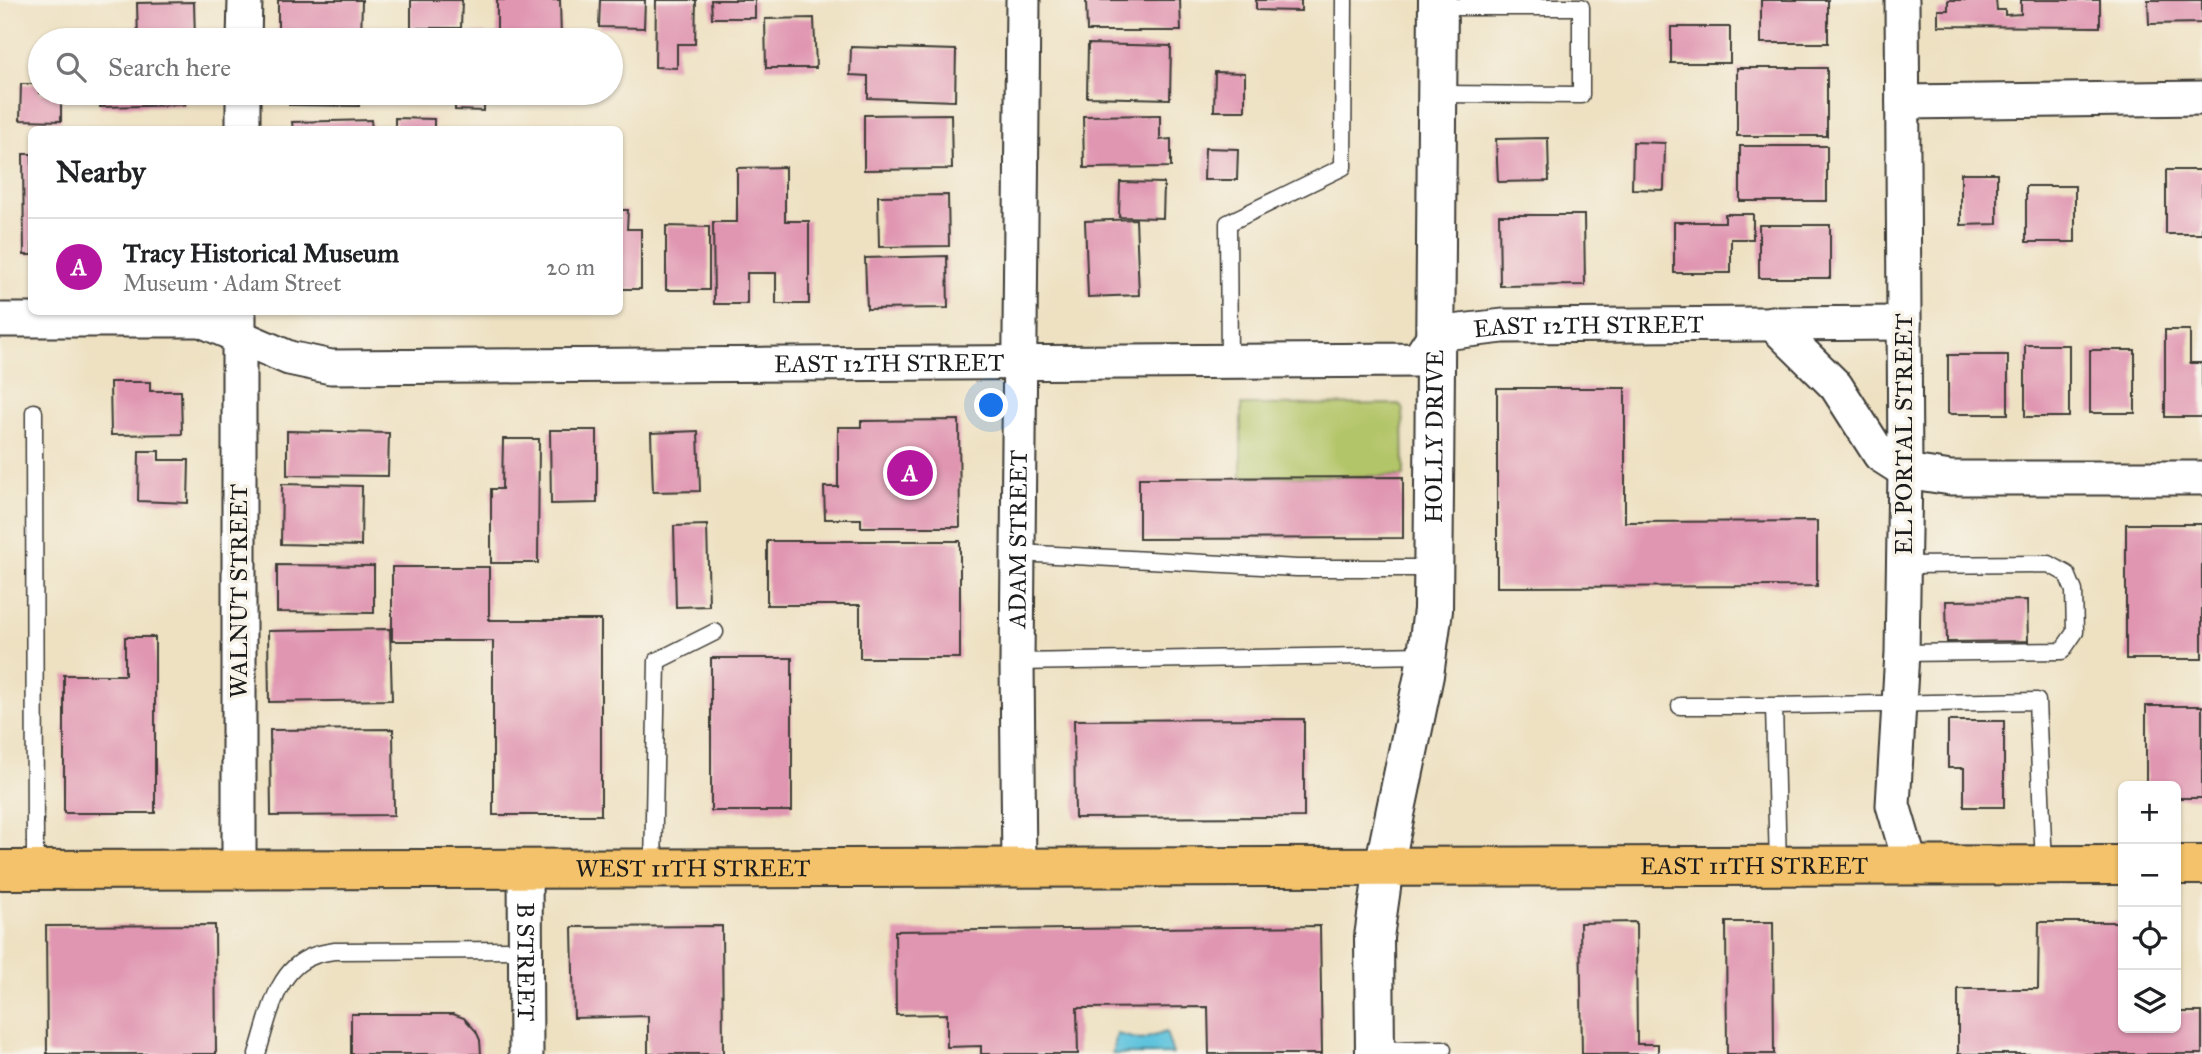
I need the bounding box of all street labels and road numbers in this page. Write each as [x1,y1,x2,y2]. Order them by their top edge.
street label: EAST 12TH STREET [1472,309,1704,344]
street label: EL PORTAL STREET [1889,313,1919,555]
street label: EAST 12TH STREET [774,348,1005,379]
street label: HOLLY DRIVE [1419,350,1450,523]
street label: ADAM STREET [1002,449,1034,630]
street label: WALNUT STREET [224,484,254,698]
street label: EAST 11TH STREET [1640,851,1868,881]
street label: WEST 11TH STREET [576,853,810,884]
street label: B STREET [510,902,541,1022]

